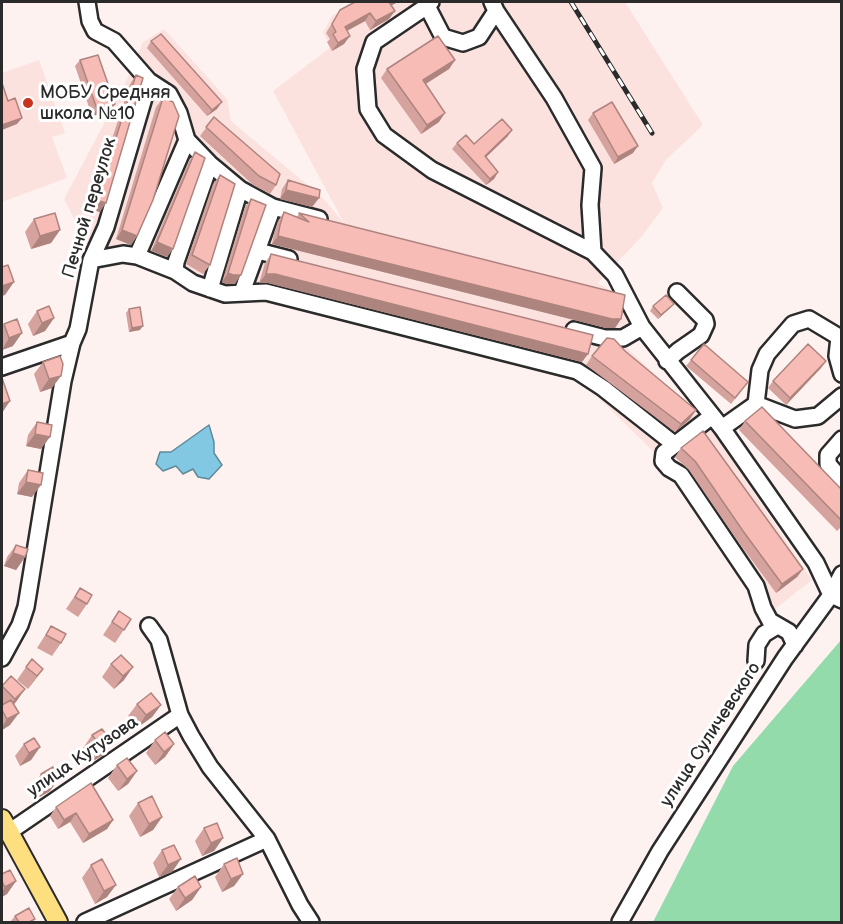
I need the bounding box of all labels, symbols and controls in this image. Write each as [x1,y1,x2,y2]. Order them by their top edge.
place label: МОБУ Средняя школа №10 [40,82,170,124]
marker: МОБУ Средняя школа №10 [21,96,35,110]
street label: Печной переулок [58,135,122,281]
street label: улица Суличевского [656,659,766,811]
street label: улица Кутузова [23,712,143,802]

